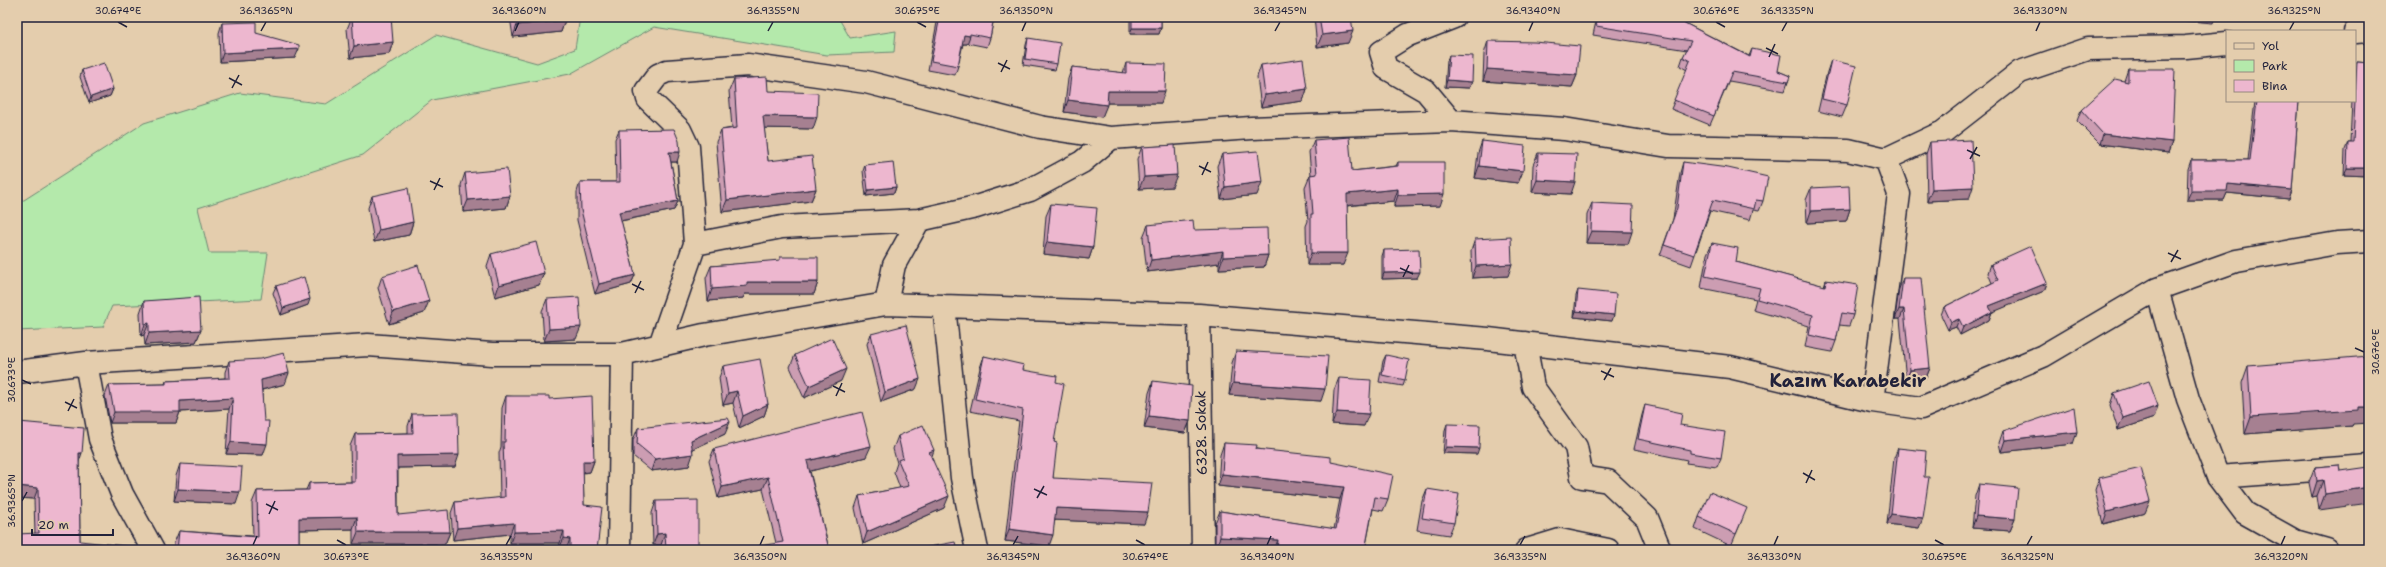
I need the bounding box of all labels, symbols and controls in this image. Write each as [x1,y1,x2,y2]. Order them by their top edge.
text: 30.674°E [95,4,141,17]
text: 36.9365°N [239,4,293,17]
text: 36.9360°N [492,4,546,17]
text: 36.9355°N [746,4,800,17]
text: 30.675°E [894,4,940,17]
text: 36.9350°N [999,4,1053,17]
text: 36.9345°N [1253,4,1307,17]
text: 36.9340°N [1506,4,1560,17]
text: 30.676°E [1693,4,1739,17]
text: 36.9335°N [1760,4,1814,17]
text: 36.9330°N [2013,4,2067,17]
text: 36.9325°N [2267,4,2321,17]
legend [2226,30,2356,102]
text: Yol [2262,38,2279,54]
text: Park [2262,58,2288,74]
text: Bina [2262,78,2288,94]
text: 30.676°E [2369,329,2382,375]
text: 30.673°E [5,357,18,403]
district label: Kazım Karabekir [1770,369,1927,393]
street label: 6328. Sokak [1191,390,1211,476]
text: 36.9365°N [5,474,18,528]
scale bar [32,511,113,537]
text: 20 m [38,517,69,533]
text: 36.9360°N [226,550,280,563]
text: 30.673°E [323,550,369,563]
text: 36.9355°N [479,550,533,563]
text: 36.9350°N [733,550,787,563]
text: 36.9345°N [986,550,1040,563]
text: 30.674°E [1122,550,1168,563]
text: 36.9340°N [1240,550,1294,563]
text: 36.9335°N [1493,550,1547,563]
text: 36.9330°N [1747,550,1801,563]
text: 30.675°E [1921,550,1967,563]
text: 36.9325°N [2000,550,2054,563]
text: 36.9320°N [2254,550,2308,563]

